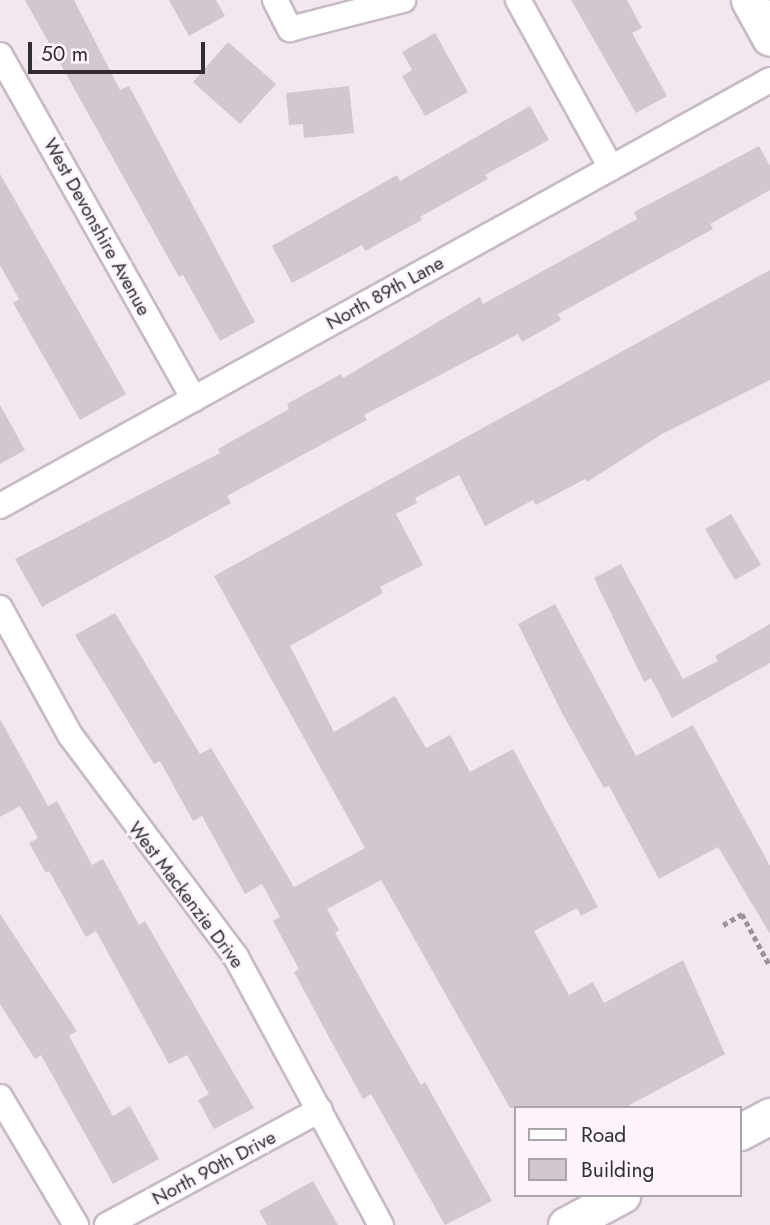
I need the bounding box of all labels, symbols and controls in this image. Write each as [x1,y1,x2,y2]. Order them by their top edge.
scale bar [32,28,208,72]
text: 50 m [41,39,88,69]
street label: West Devonshire Avenue [39,134,155,320]
street label: North 89th Lane [322,251,448,335]
street label: West Mackenzie Drive [123,817,249,973]
legend [514,1106,742,1197]
text: Road [581,1120,626,1150]
street label: North 90th Drive [148,1126,280,1210]
text: Building [581,1155,654,1185]

